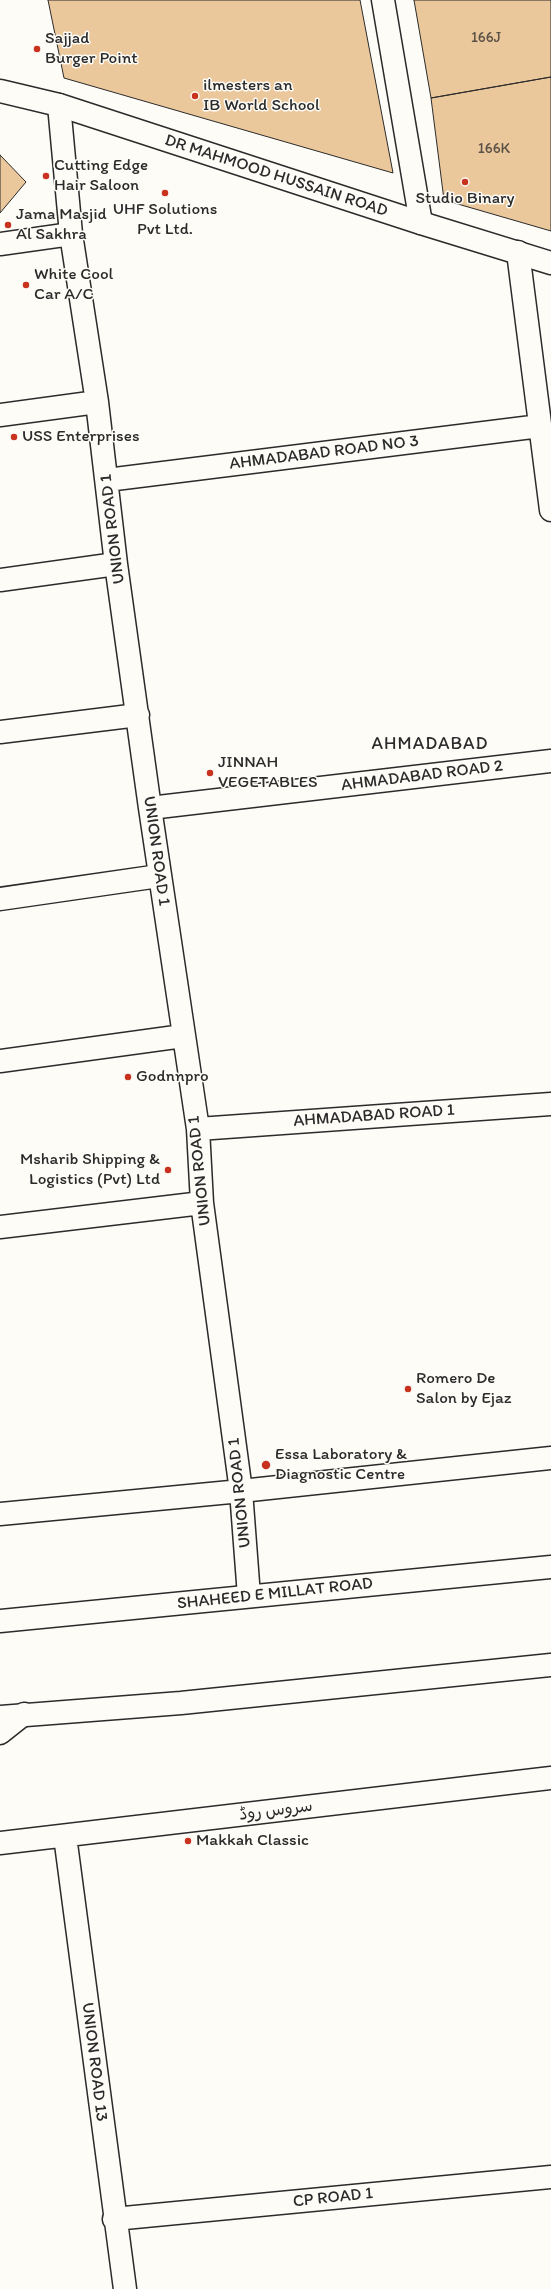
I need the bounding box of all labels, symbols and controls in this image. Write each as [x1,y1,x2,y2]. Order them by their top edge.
place label: Sajjad Burger Point [45,29,138,69]
house number: 166J [471,29,501,47]
marker: Sajjad Burger Point [32,44,42,54]
place label: ilmesters an IB World School [203,76,320,116]
marker: ilmesters an IB World School [190,91,200,101]
street label: DR MAHMOOD HUSSAIN ROAD [162,130,390,222]
house number: 166K [478,140,510,158]
place label: Cutting Edge Hair Saloon [54,156,148,196]
marker: Cutting Edge Hair Saloon [41,171,51,181]
marker: Studio Binary [460,177,470,187]
marker: UHF Solutions Pvt Ltd. [160,188,170,198]
place label: Studio Binary [415,189,515,209]
place label: UHF Solutions Pvt Ltd. [113,200,217,240]
place label: Jama Masjid Al Sakhra [16,205,107,245]
marker: Jama Masjid Al Sakhra [3,220,13,230]
place label: White Cool Car A/C [34,265,113,305]
marker: White Cool Car A/C [21,280,31,290]
place label: USS Enterprises [22,427,139,447]
street label: AHMADABAD ROAD NO 3 [228,431,420,475]
marker: USS Enterprises [9,432,19,442]
street label: UNION ROAD 1 [96,473,130,585]
district label: AHMADABAD [372,733,488,755]
place label: JINNAH VEGETABLES [218,753,318,793]
street label: AHMADABAD ROAD 2 [340,756,504,796]
marker: JINNAH VEGETABLES [205,768,215,778]
street label: UNION ROAD 1 [138,795,174,907]
place label: Godnnpro [136,1067,209,1087]
marker: Godnnpro [123,1072,133,1082]
street label: AHMADABAD ROAD 1 [293,1100,455,1132]
street label: UNION ROAD 1 [184,1115,216,1227]
place label: Msharib Shipping & Logistics (Pvt) Ltd [20,1150,160,1190]
marker: Msharib Shipping & Logistics (Pvt) Ltd [163,1165,173,1175]
place label: Romero De Salon by Ejaz [416,1369,512,1409]
marker: Romero De Salon by Ejaz [403,1384,413,1394]
street label: UNION ROAD 1 [224,1437,256,1549]
place label: Essa Laboratory & Diagnostic Centre [275,1445,407,1485]
marker: Essa Laboratory & Diagnostic Centre [260,1459,272,1471]
street label: SHAHEED E MILLAT ROAD [176,1574,374,1614]
street label: سروس روڈ [238,1796,314,1826]
place label: Makkah Classic [196,1831,309,1851]
marker: Makkah Classic [183,1836,193,1846]
street label: UNION ROAD 13 [77,2001,111,2123]
street label: CP ROAD 1 [292,2184,374,2212]

